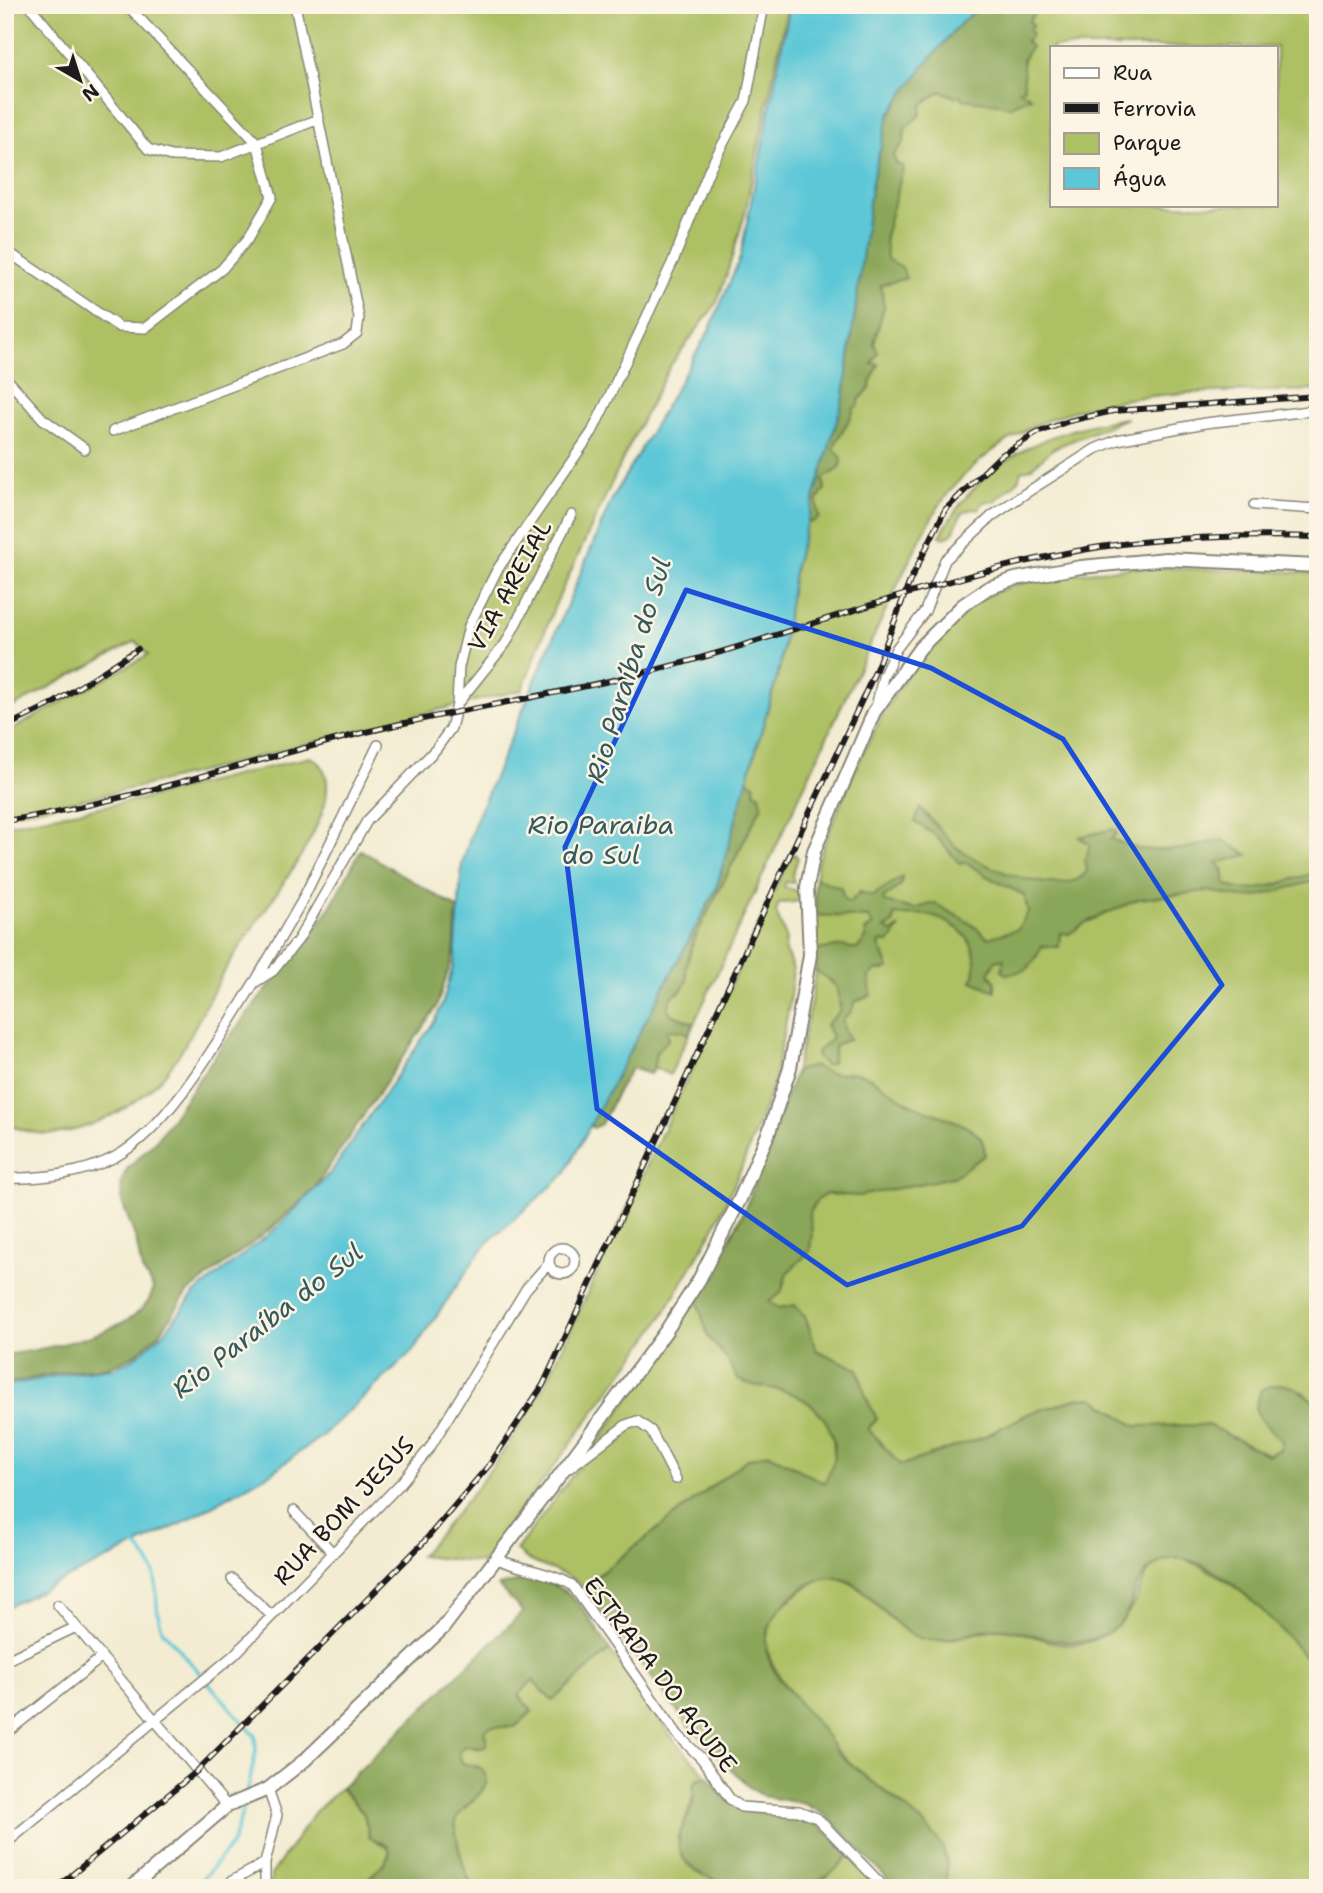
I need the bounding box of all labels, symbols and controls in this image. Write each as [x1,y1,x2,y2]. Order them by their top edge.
north arrow [46,46,116,116]
legend [1050,46,1278,206]
text: Rua [1113,59,1152,87]
text: N [77,78,104,107]
text: Ferrovia [1113,95,1196,123]
text: Parque [1113,129,1182,157]
text: Água [1113,164,1166,193]
street label: VIA AREIAL [461,514,559,658]
water label: Rio Paraíba do Sul [577,553,679,787]
water label: Rio Paraiba do Sul [528,807,674,872]
water label: Rio Paraíba do Sul [164,1234,370,1406]
street label: RUA BOM JESUS [267,1430,421,1592]
street label: ESTRADA DO AÇUDE [576,1571,744,1779]

